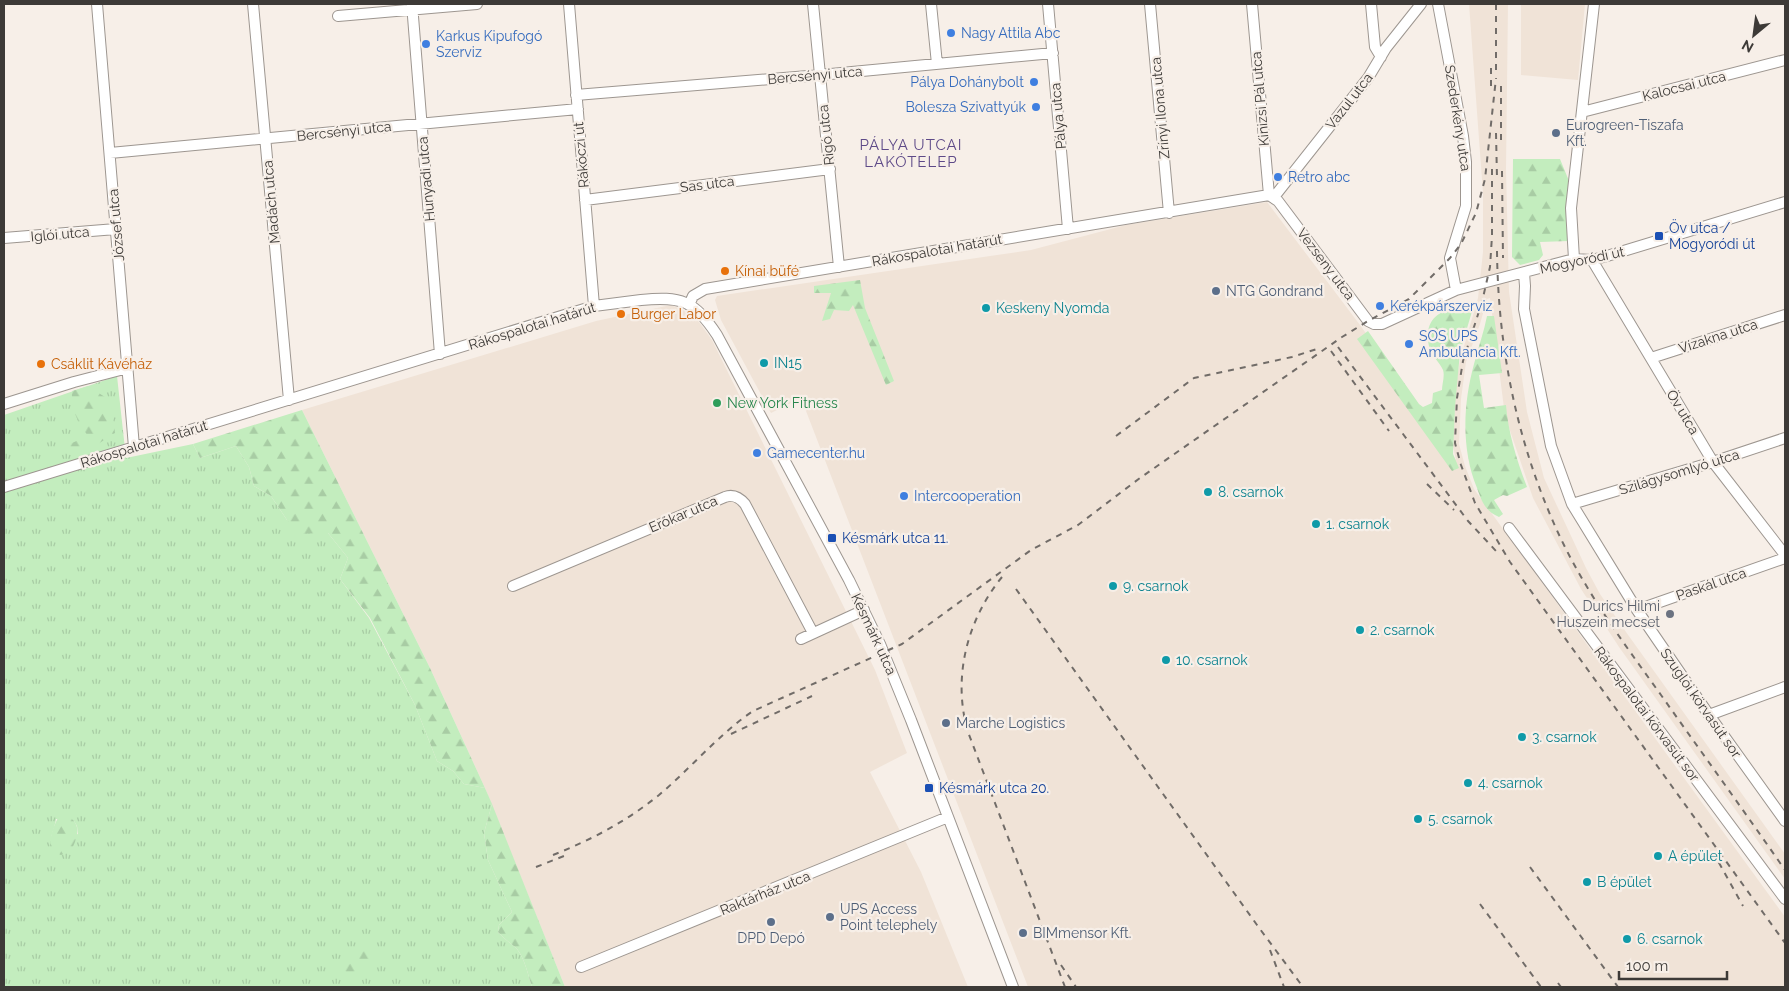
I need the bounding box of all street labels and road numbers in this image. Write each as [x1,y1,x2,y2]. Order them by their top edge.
street label: Kinizsi Pál utca [1248,51,1272,147]
street label: Zrínyi Ilona utca [1148,56,1172,160]
street label: Bercsényi utca [767,63,863,87]
street label: Szederkény utca [1442,64,1474,172]
street label: Kalocsai utca [1641,68,1727,104]
street label: Vazul utca [1322,70,1376,132]
street label: Pálya utca [1047,82,1069,150]
street label: Rigó utca [815,104,837,166]
street label: Bercsényi utca [296,118,392,144]
street label: Rákóczi út [570,121,592,189]
street label: Hunyadi utca [414,136,438,222]
street label: Madách utca [259,160,283,244]
street label: Sas utca [679,173,735,195]
street label: József utca [105,188,127,262]
street label: Iglói utca [30,223,90,245]
street label: Vezseny utca [1294,225,1358,303]
street label: Rákospalotai határút [871,231,1004,269]
street label: Mogyoródi út [1538,243,1626,277]
street label: Rákospalotai határút [467,299,598,353]
street label: Vízakna utca [1677,316,1759,356]
street label: Öv utca [1663,386,1704,437]
street label: Rákospalotai határút [79,417,210,471]
street label: Szilágysomlyó utca [1617,446,1741,498]
street label: Erőkar utca [646,492,720,536]
street label: Paskál utca [1674,565,1748,603]
street label: Késmárk utca [848,591,900,677]
street label: Rákospalotai körvasút sor [1591,643,1703,785]
street label: Szuglói körvasút sor [1657,645,1745,761]
street label: Raktárház utca [718,868,812,918]

